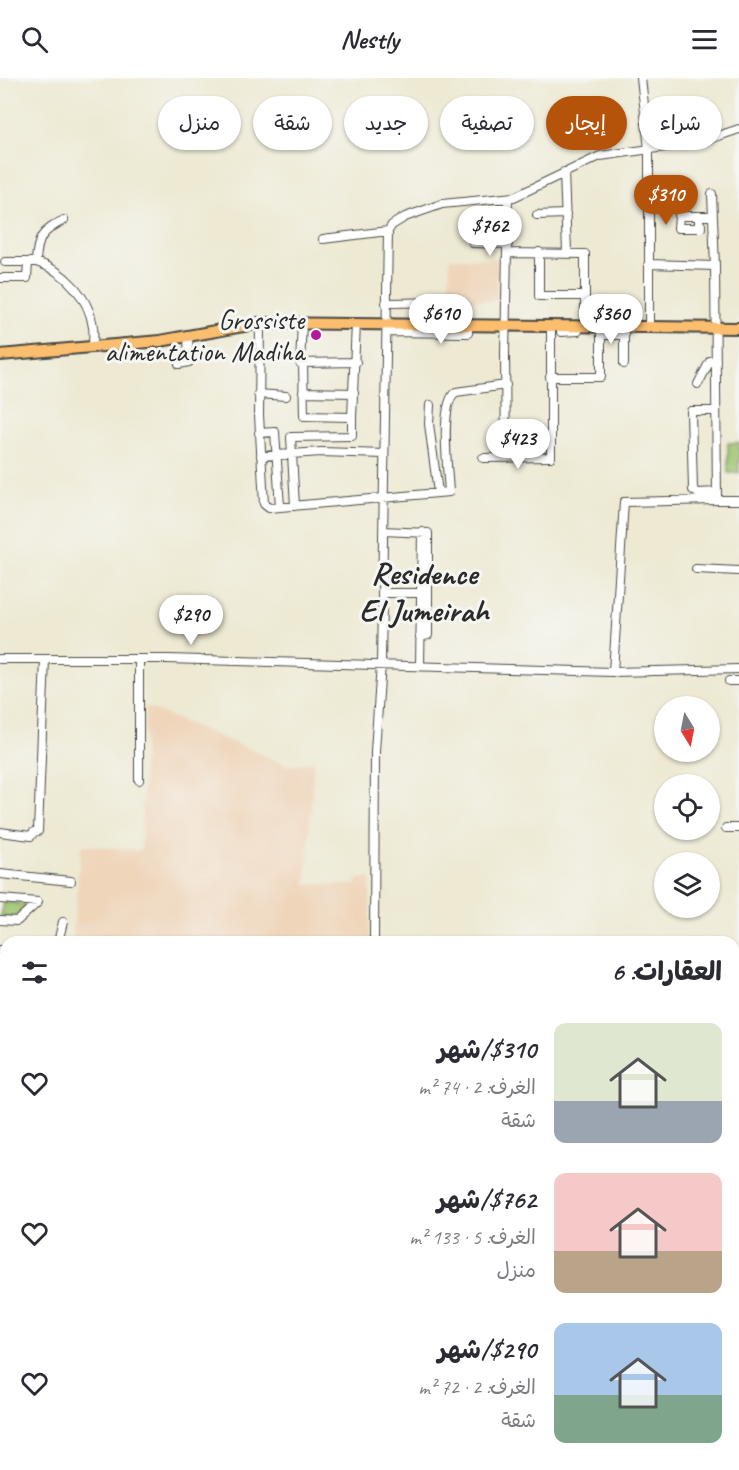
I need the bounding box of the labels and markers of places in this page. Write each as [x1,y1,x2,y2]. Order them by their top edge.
pin: $310 [630,175,702,226]
pin: $762 [454,206,526,257]
pin: $610 [405,294,477,345]
pin: $360 [575,294,647,345]
place label: Grossiste alimentation Madiha [105,302,307,369]
marker: Grossiste alimentation Madiha [309,328,323,342]
pin: $423 [482,419,554,470]
pin: $290 [155,595,227,646]

